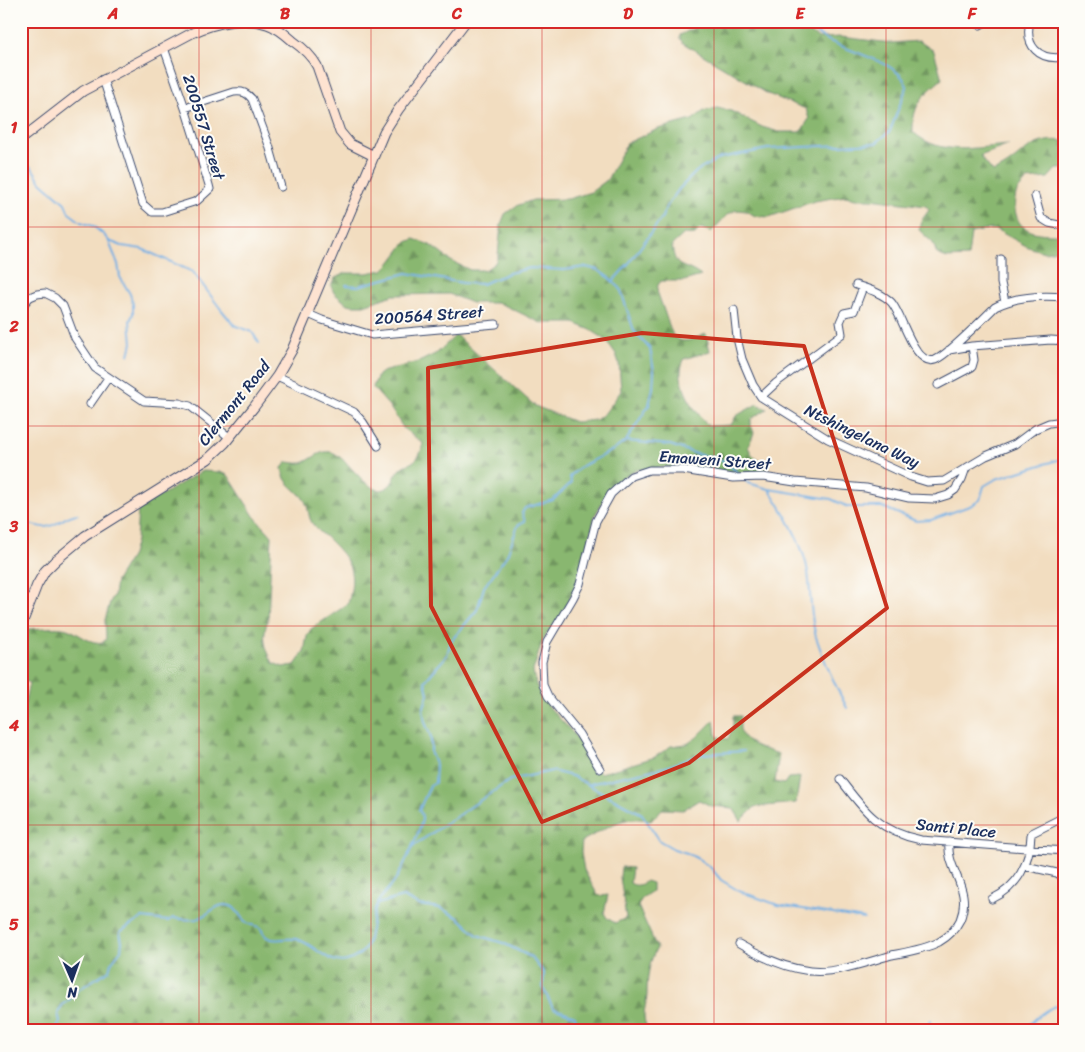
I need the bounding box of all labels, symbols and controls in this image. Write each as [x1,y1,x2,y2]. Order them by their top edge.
text: A [107,0,118,28]
text: B [280,0,291,28]
text: C [451,0,463,28]
text: D [623,0,633,28]
text: E [796,0,806,28]
text: F [967,0,978,28]
street label: 200557 Street [174,71,234,184]
text: 1 [11,113,18,142]
street label: 200564 Street [374,297,485,333]
text: 2 [8,312,19,341]
street label: Clermont Road [190,352,279,452]
street label: Ntshingelana Way [799,396,925,477]
street label: Emaweni Street [658,442,773,478]
text: 3 [9,512,19,541]
text: 4 [8,711,19,740]
street label: Santi Place [914,809,998,847]
text: 5 [9,910,19,939]
north arrow [48,954,98,1004]
text: N [67,980,79,1005]

